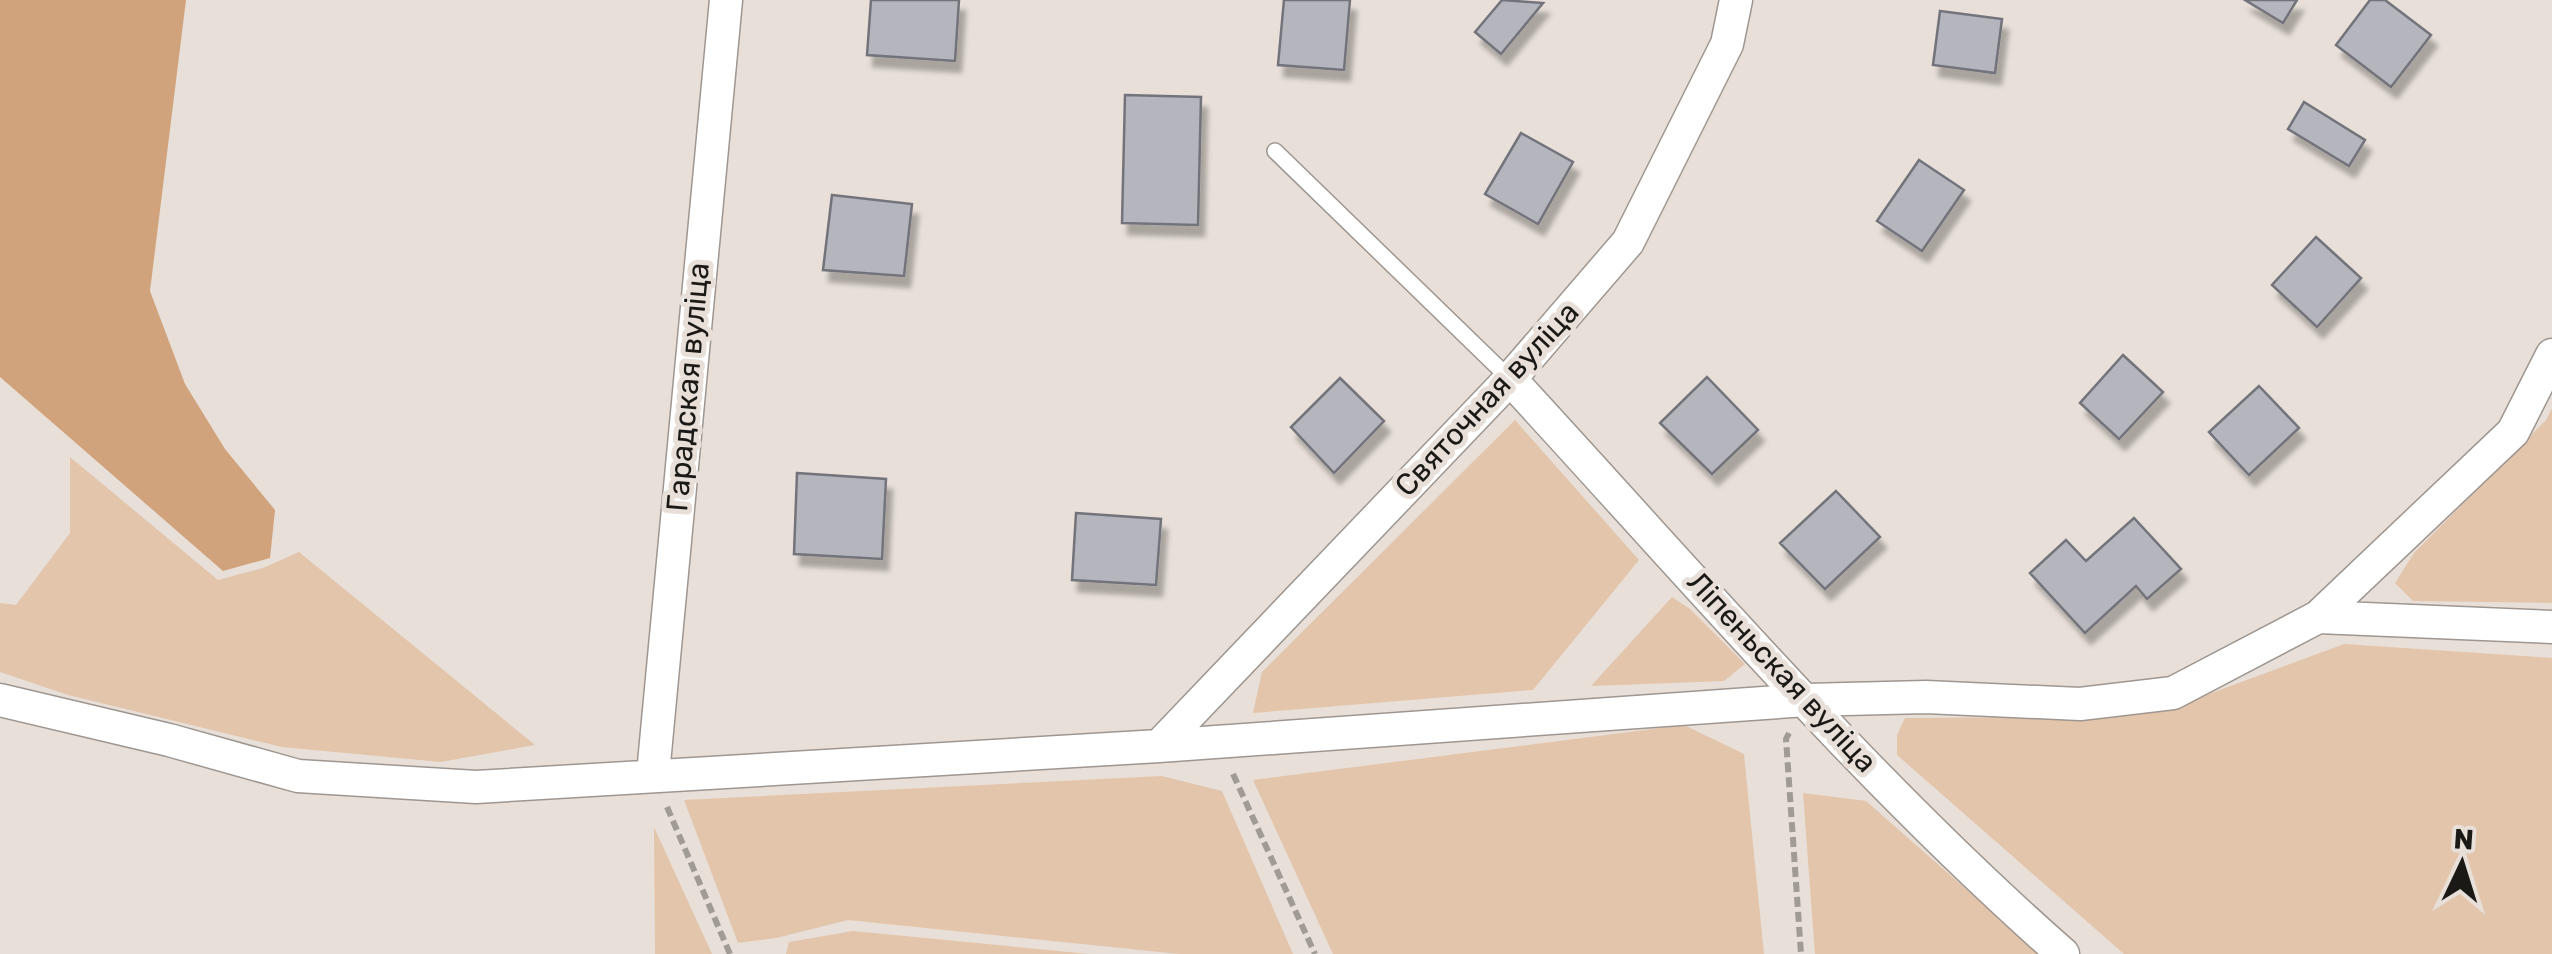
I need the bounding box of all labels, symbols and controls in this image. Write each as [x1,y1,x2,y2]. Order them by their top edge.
street label: Гарадская вуліца [659,261,717,513]
street label: Святочная вуліца [1388,294,1586,504]
street label: Ліпеньская вуліца [1680,564,1884,780]
north arrow [2412,814,2512,914]
text: N [2453,822,2475,857]

